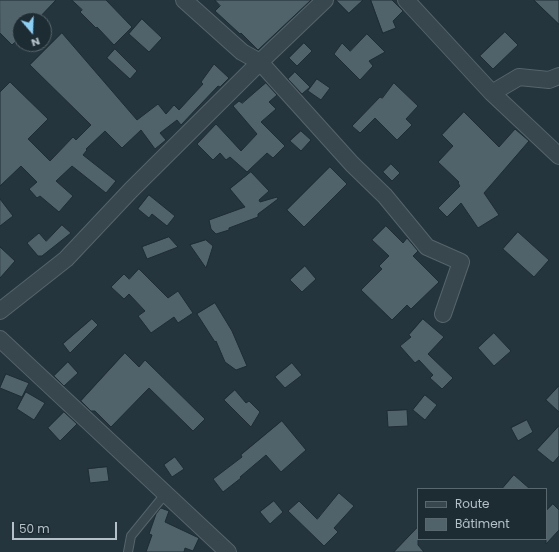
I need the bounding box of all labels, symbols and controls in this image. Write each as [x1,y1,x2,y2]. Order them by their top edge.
north arrow [12,12,52,52]
text: N [29,33,42,51]
legend [417,488,547,540]
text: Route [455,495,489,512]
scale bar [14,514,119,540]
text: Bâtiment [455,515,510,532]
text: 50 m [19,520,50,537]

